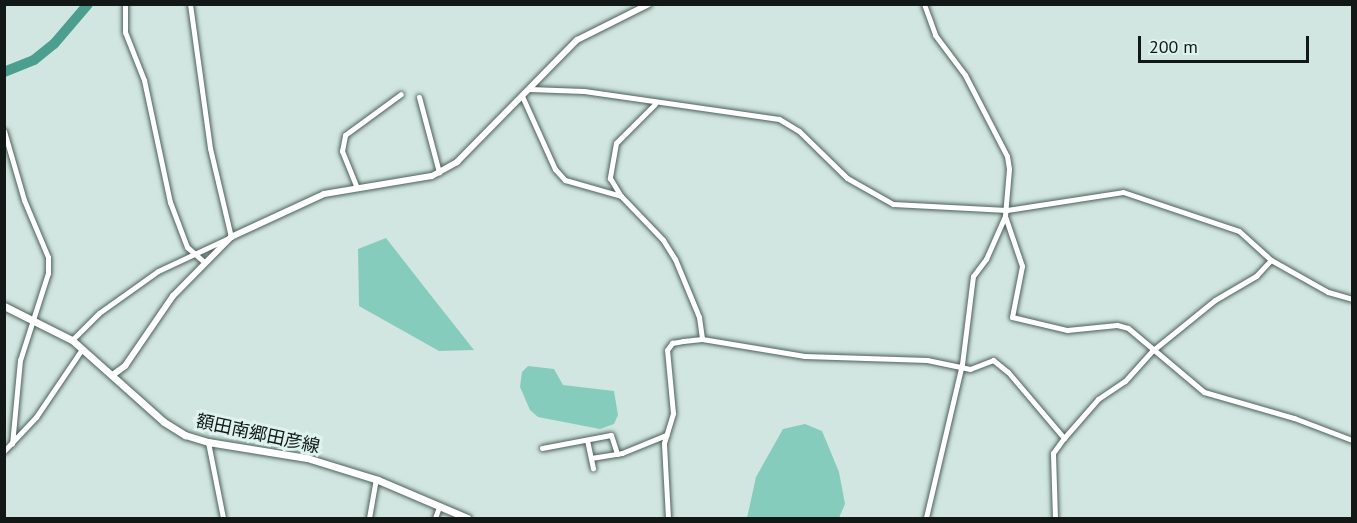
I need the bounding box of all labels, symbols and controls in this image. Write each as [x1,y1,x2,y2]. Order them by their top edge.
scale bar [1141,24,1312,62]
text: 200 m [1149,35,1198,58]
street label: 額田南郷田彦線 [194,410,322,458]

